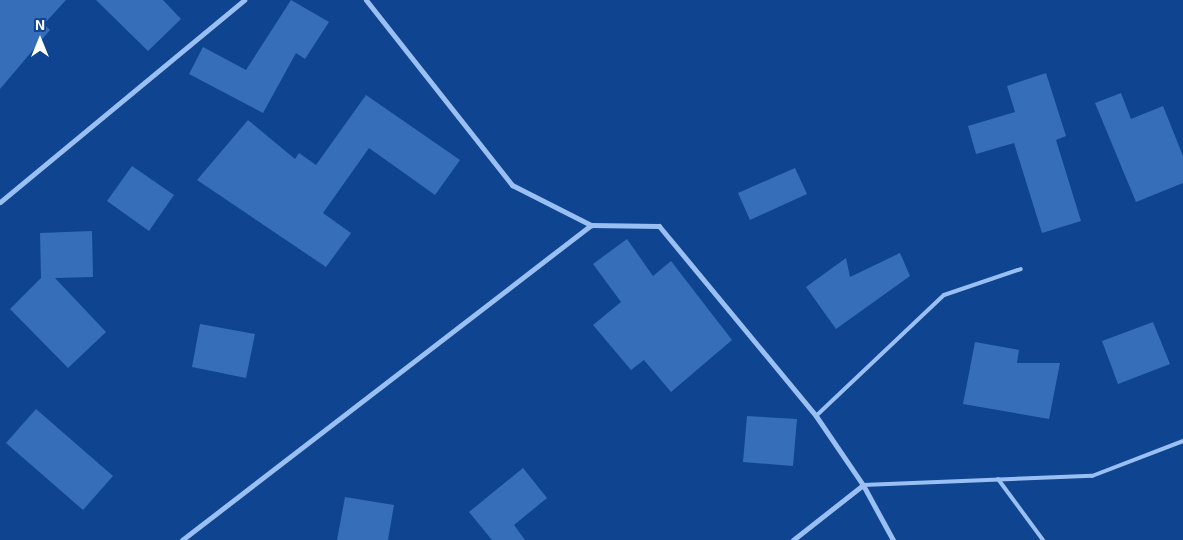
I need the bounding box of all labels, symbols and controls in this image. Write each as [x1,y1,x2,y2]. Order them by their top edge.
north arrow [15,15,65,65]
text: N [35,16,45,33]

